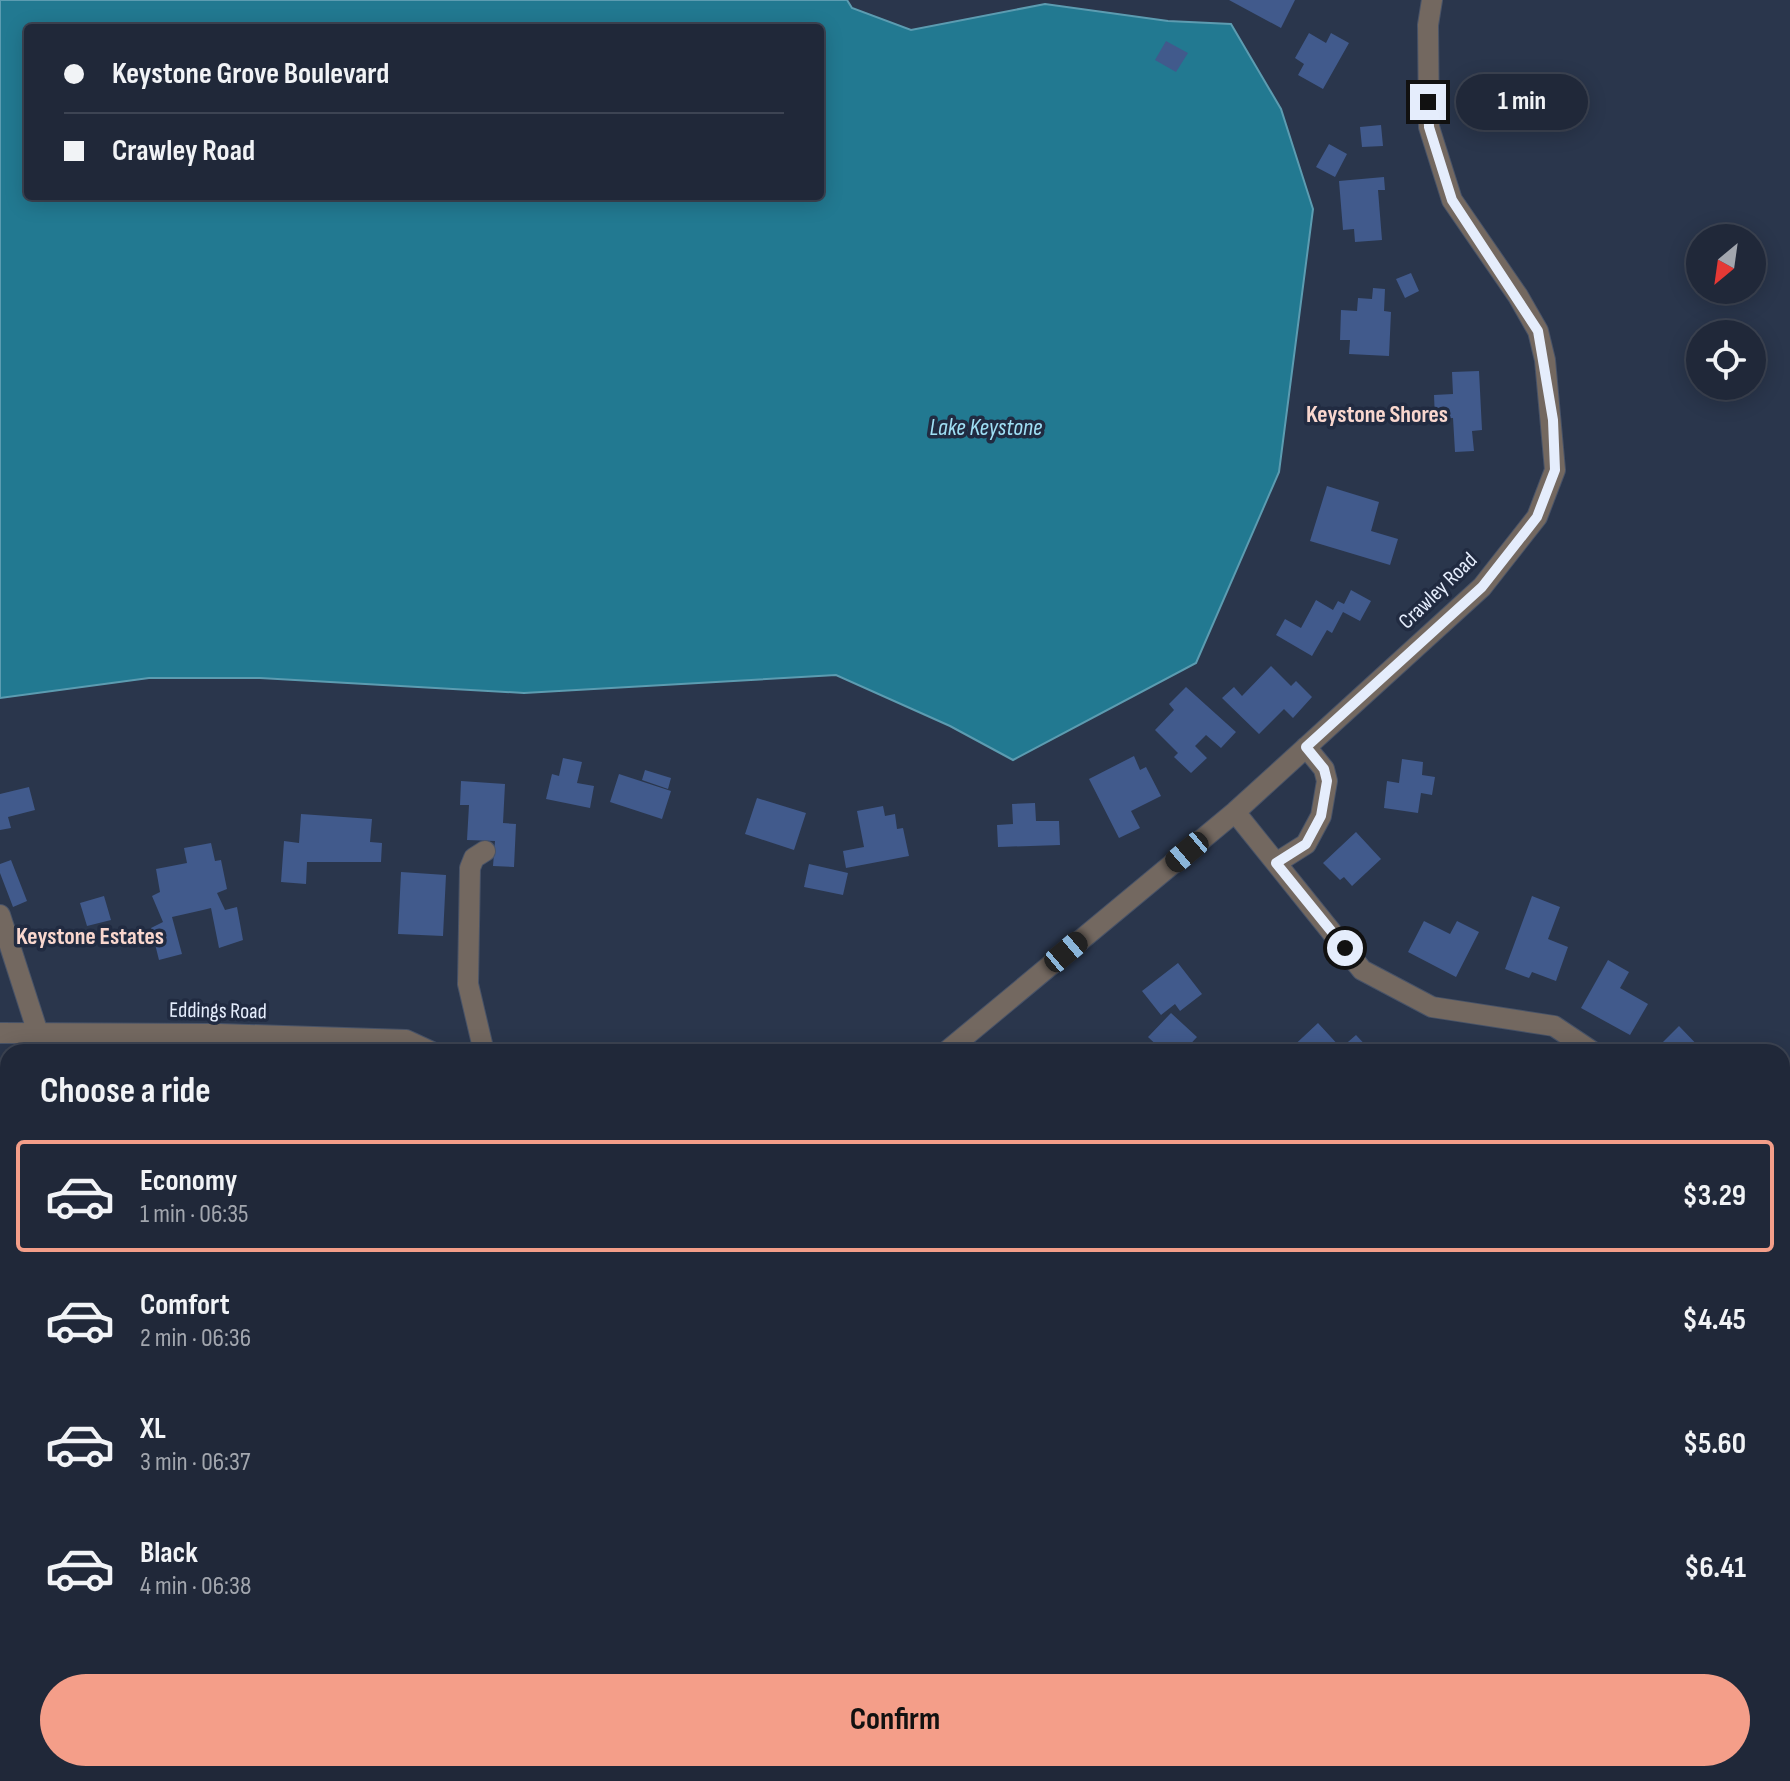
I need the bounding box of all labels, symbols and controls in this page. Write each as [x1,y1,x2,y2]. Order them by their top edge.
text: Keystone Grove Boulevard [112,56,389,92]
callout: 1 min [1456,74,1588,130]
route end [1410,84,1446,120]
text: 1 min [1498,86,1546,117]
text: Crawley Road [112,133,255,169]
north arrow [1686,224,1766,304]
map controls [1686,224,1766,400]
button: locate [1686,320,1766,400]
district label: Keystone Shores [1306,400,1448,429]
water label: Lake Keystone [930,413,1042,442]
street label: Crawley Road [1393,547,1483,635]
car [1161,827,1213,877]
district label: Keystone Estates [16,922,164,951]
car [1040,927,1092,977]
route start [1327,930,1363,966]
street label: Eddings Road [169,997,267,1025]
text: Choose a ride [40,1070,211,1113]
icon: car [44,1160,116,1232]
text: Economy [140,1163,237,1199]
text: $3.29 [1682,1178,1746,1214]
text: 1 min · 06:35 [140,1199,249,1230]
icon: car [44,1284,116,1356]
text: Comfort [140,1287,230,1323]
text: $4.45 [1683,1302,1746,1338]
text: 2 min · 06:36 [140,1323,251,1354]
icon: car [44,1408,116,1480]
text: XL [140,1411,166,1447]
text: $5.60 [1683,1426,1746,1462]
text: 3 min · 06:37 [140,1447,250,1478]
icon: car [44,1532,116,1604]
text: Black [140,1535,198,1571]
text: $6.41 [1684,1550,1746,1586]
text: 4 min · 06:38 [140,1571,251,1602]
button: Confirm [40,1674,1750,1766]

